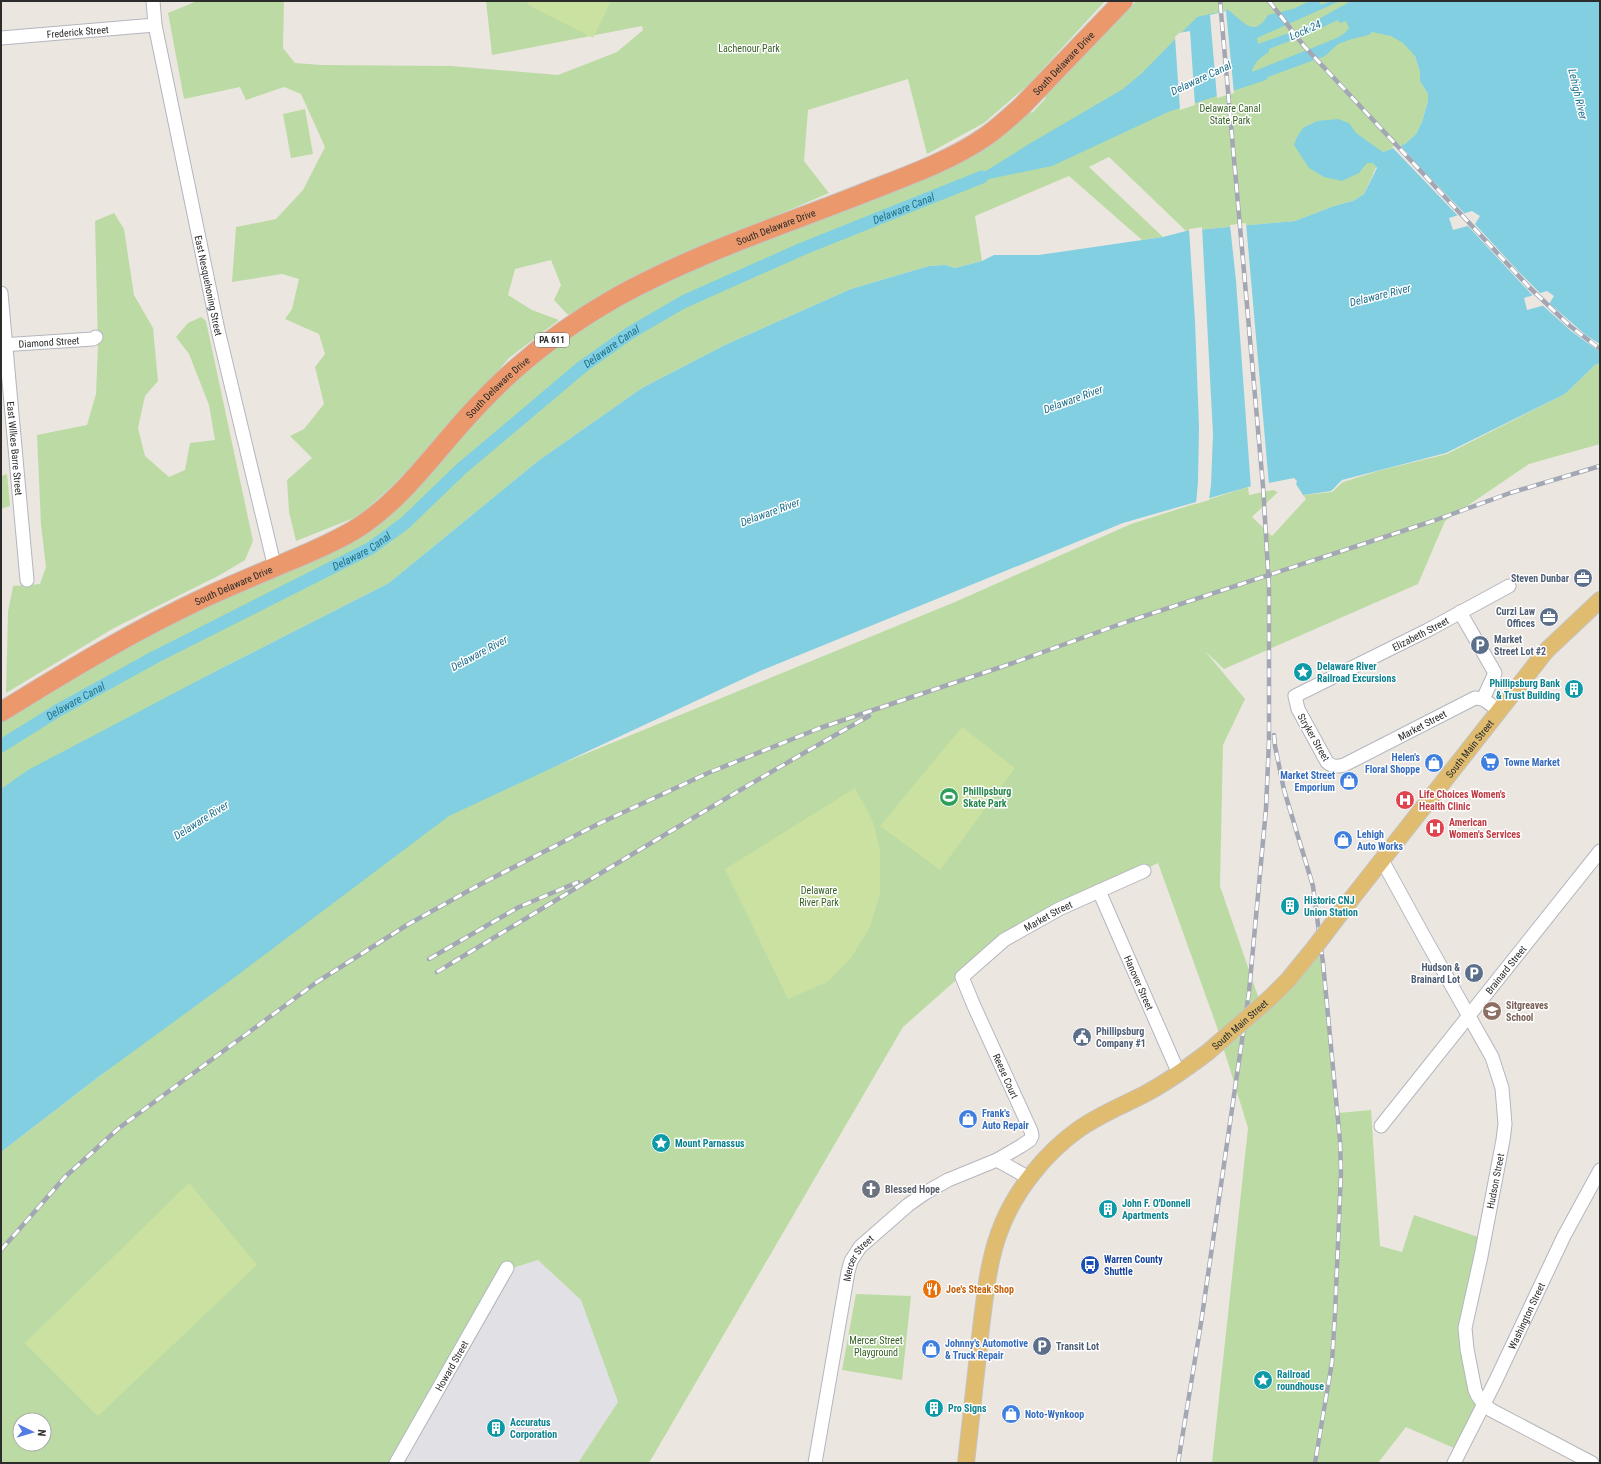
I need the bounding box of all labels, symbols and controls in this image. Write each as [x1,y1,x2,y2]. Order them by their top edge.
water label: Lock 24 [1287,18,1323,43]
street label: Frederick Street [46,24,109,40]
street label: South Delaware Drive [1031,29,1097,97]
park label: Lachenour Park [718,43,780,54]
water label: Delaware Canal [1169,59,1234,98]
water label: Lehigh River [1565,68,1590,121]
park label: Delaware Canal State Park [1199,103,1261,126]
water label: Delaware Canal [871,190,937,227]
street label: South Delaware Drive [735,207,817,247]
street label: East Nesquehoning Street [193,234,224,337]
water label: Delaware River [1348,281,1413,309]
water label: Delaware Canal [581,323,642,371]
road number: PA 611 [535,333,569,347]
street label: Diamond Street [18,335,80,350]
street label: South Delaware Drive [464,354,532,421]
water label: Delaware River [1042,382,1105,416]
street label: East Wilkes Barre Street [5,401,24,496]
water label: Delaware River [739,495,802,529]
water label: Delaware Canal [330,529,394,573]
street label: South Delaware Drive [193,564,275,608]
office icon: Steven Dunbar [1572,567,1594,589]
place label: Steven Dunbar [1511,573,1570,584]
place label: Curzi Law Offices [1496,606,1536,629]
office icon: Curzi Law Offices [1538,606,1560,628]
street label: Elizabeth Street [1390,615,1451,653]
water label: Delaware River [449,633,510,674]
parking icon: Market Street Lot #2 [1469,634,1491,656]
place label: Market Street Lot #2 [1494,634,1546,657]
place icon: Delaware River Railroad Excursions [1292,661,1314,683]
place label: Delaware River Railroad Excursions [1317,661,1396,684]
place label: Phillipsburg Bank & Trust Building [1489,678,1560,701]
building icon: Phillipsburg Bank & Trust Building [1563,678,1585,700]
water label: Delaware Canal [44,680,108,723]
street label: Market Street [1396,708,1448,743]
street label: Stryker Street [1295,711,1332,763]
street label: South Main Street [1444,718,1496,780]
supermarket icon: Towne Market [1479,751,1501,773]
place label: Helen's Floral Shoppe [1365,752,1420,775]
shop icon: Helen's Floral Shoppe [1423,752,1445,774]
place label: Towne Market [1504,757,1560,768]
place label: Market Street Emporium [1280,770,1335,793]
shop icon: Market Street Emporium [1338,770,1360,792]
sports icon: Phillipsburg Skate Park [938,786,960,808]
place label: Phillipsburg Skate Park [963,786,1011,809]
hospital icon: Life Choices Women's Health Clinic [1394,789,1416,811]
place label: Life Choices Women's Health Clinic [1419,789,1506,812]
water label: Delaware River [171,798,232,842]
hospital icon: American Women's Services [1424,817,1446,839]
place label: American Women's Services [1449,817,1521,840]
shop icon: Lehigh Auto Works [1332,829,1354,851]
place label: Lehigh Auto Works [1357,829,1403,852]
park label: Delaware River Park [799,885,839,908]
building icon: Historic CNJ Union Station [1279,895,1301,917]
place label: Historic CNJ Union Station [1304,895,1358,918]
street label: Market Street [1022,899,1074,934]
street label: Brainard Street [1483,943,1529,996]
street label: Hanover Street [1122,954,1155,1012]
place label: Hudson & Brainard Lot [1411,962,1460,985]
parking icon: Hudson & Brainard Lot [1463,962,1485,984]
street label: South Main Street [1210,997,1270,1052]
school or university icon: Sitgreaves School [1481,1000,1503,1022]
place label: Sitgreaves School [1506,1000,1549,1023]
public building icon: Phillipsburg Company #1 [1071,1026,1093,1048]
place label: Phillipsburg Company #1 [1096,1026,1146,1049]
street label: Reese Court [991,1052,1020,1100]
shop icon: Frank's Auto Repair [957,1108,979,1130]
place label: Frank's Auto Repair [982,1108,1030,1131]
place icon: Mount Parnassus [650,1132,672,1154]
place label: Mount Parnassus [675,1138,745,1149]
street label: Hudson Street [1485,1152,1506,1210]
church icon: Blessed Hope [860,1178,882,1200]
place label: Blessed Hope [885,1184,940,1195]
building icon: John F. O'Donnell Apartments [1097,1198,1119,1220]
place label: John F. O'Donnell Apartments [1122,1198,1191,1221]
street label: Mercer Street [841,1233,876,1282]
bus stop icon: Warren County Shuttle [1079,1254,1101,1276]
place label: Warren County Shuttle [1104,1254,1163,1277]
restaurant icon: Joe's Steak Shop [921,1278,943,1300]
street label: Washington Street [1506,1281,1547,1351]
place label: Joe's Steak Shop [946,1284,1014,1295]
park label: Mercer Street Playground [849,1335,903,1358]
parking icon: Transit Lot [1031,1335,1053,1357]
shop icon: Johnny's Automotive & Truck Repair [920,1338,942,1360]
place label: Johnny's Automotive & Truck Repair [945,1338,1028,1361]
street label: Howard Street [433,1339,471,1393]
place label: Transit Lot [1056,1341,1099,1352]
place icon: Railroad roundhouse [1252,1369,1274,1391]
place label: Railroad roundhouse [1277,1369,1324,1392]
building icon: Pro Signs [923,1397,945,1419]
place label: Pro Signs [948,1403,987,1414]
shop icon: Noto-Wynkoop [1000,1403,1022,1425]
place label: Noto-Wynkoop [1025,1409,1084,1420]
north arrow [12,1412,52,1452]
building icon: Accuratus Corporation [485,1417,507,1439]
place label: Accuratus Corporation [510,1417,557,1440]
text: N [35,1429,48,1437]

